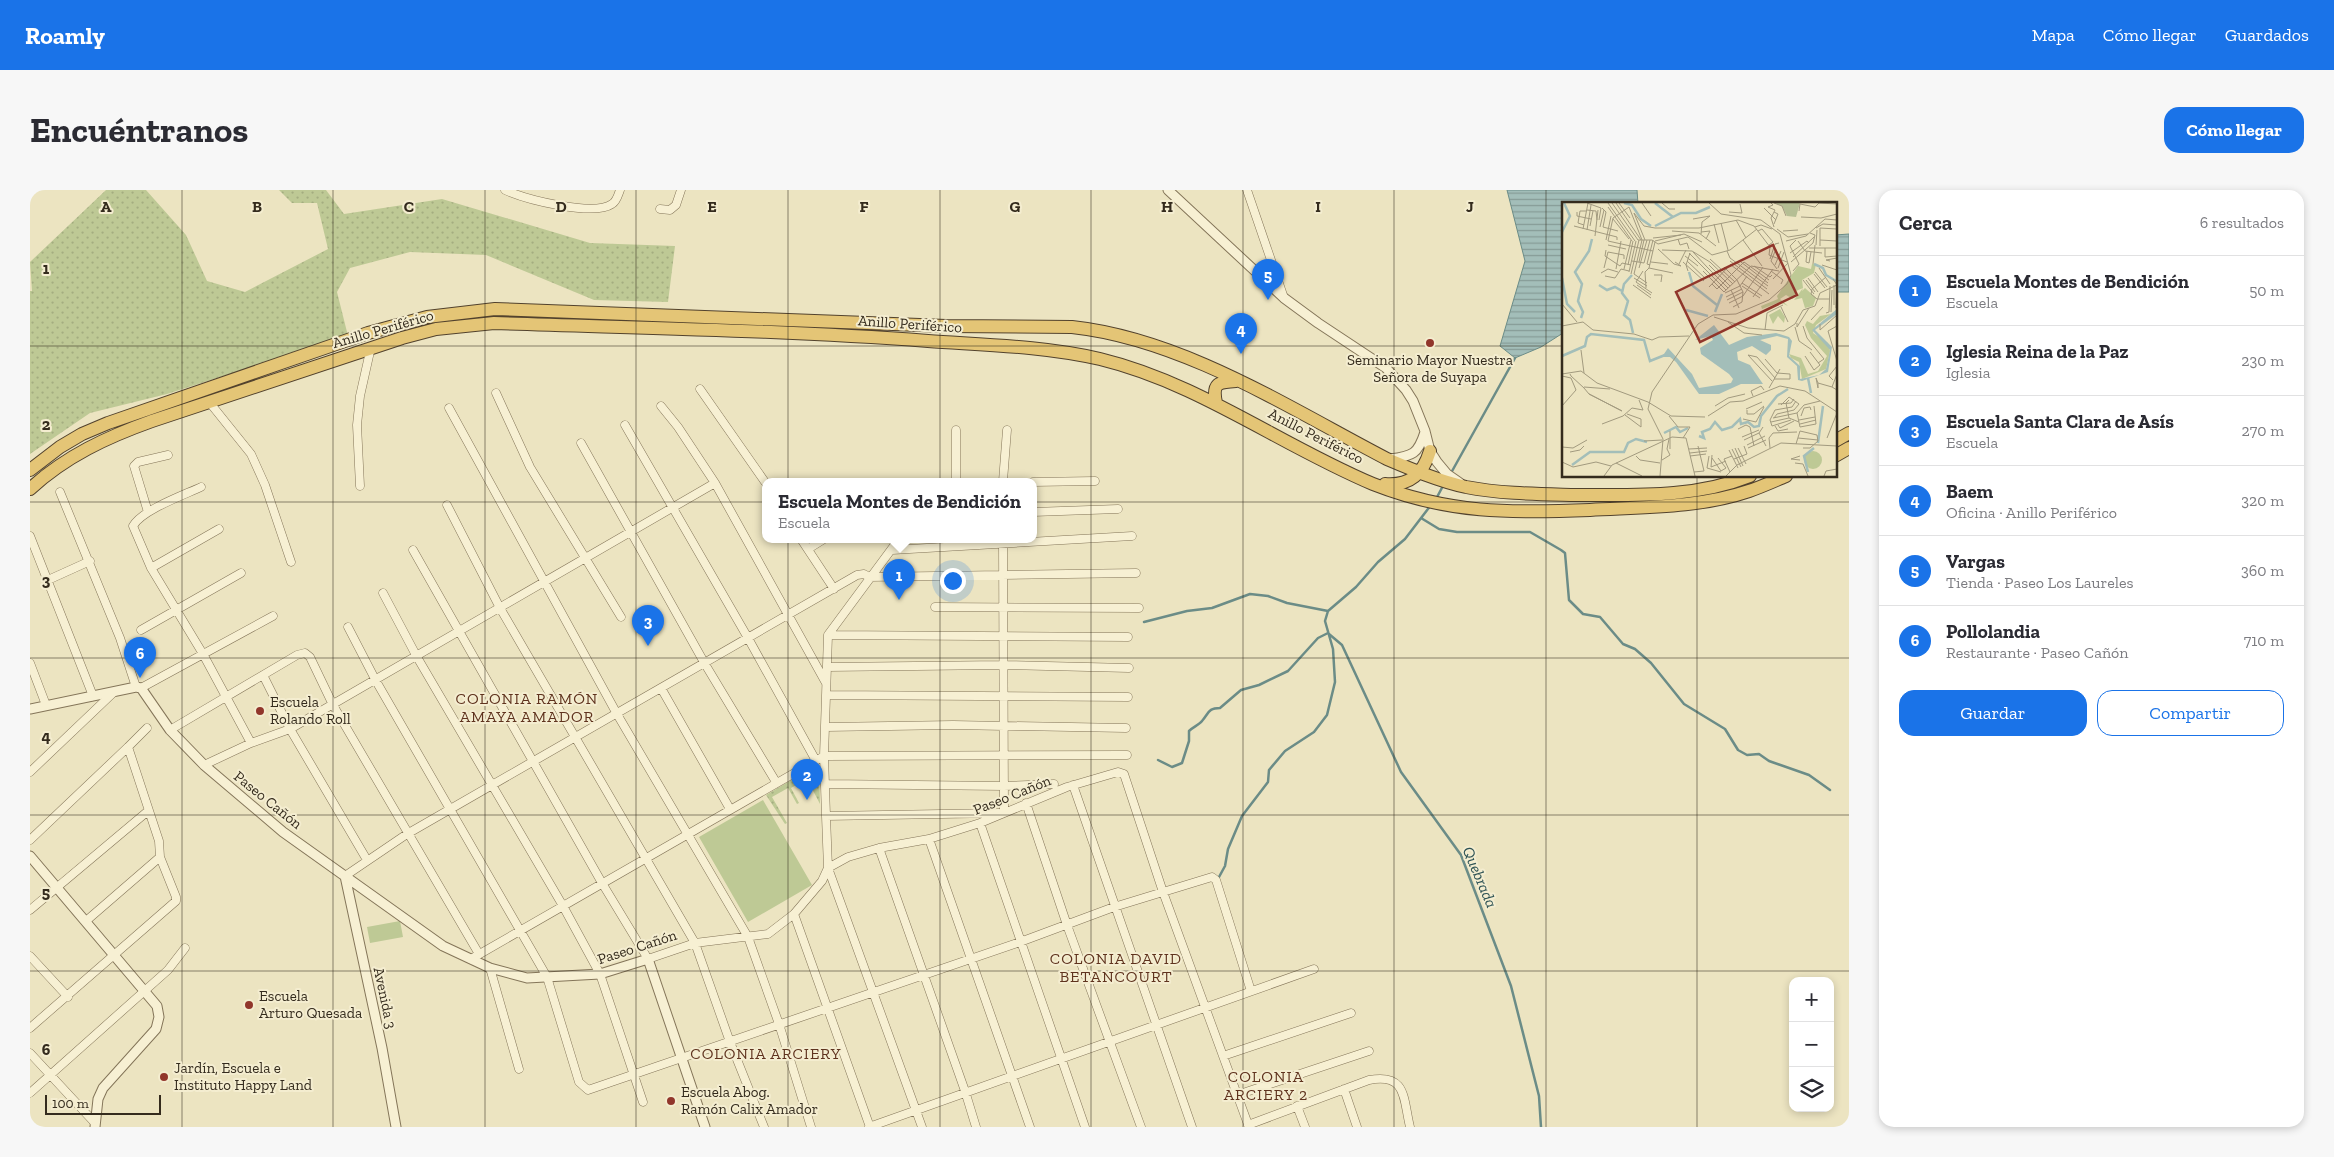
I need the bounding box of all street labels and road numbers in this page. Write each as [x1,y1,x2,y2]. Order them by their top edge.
street label: Anillo Periférico [330,306,436,352]
street label: Anillo Periférico [857,311,963,337]
street label: Anillo Periférico [1265,404,1367,468]
street label: Paseo Cañón [230,767,306,833]
street label: Paseo Cañón [970,771,1054,819]
street label: Paseo Cañón [595,926,679,968]
street label: Avenida 3 [370,966,400,1030]

